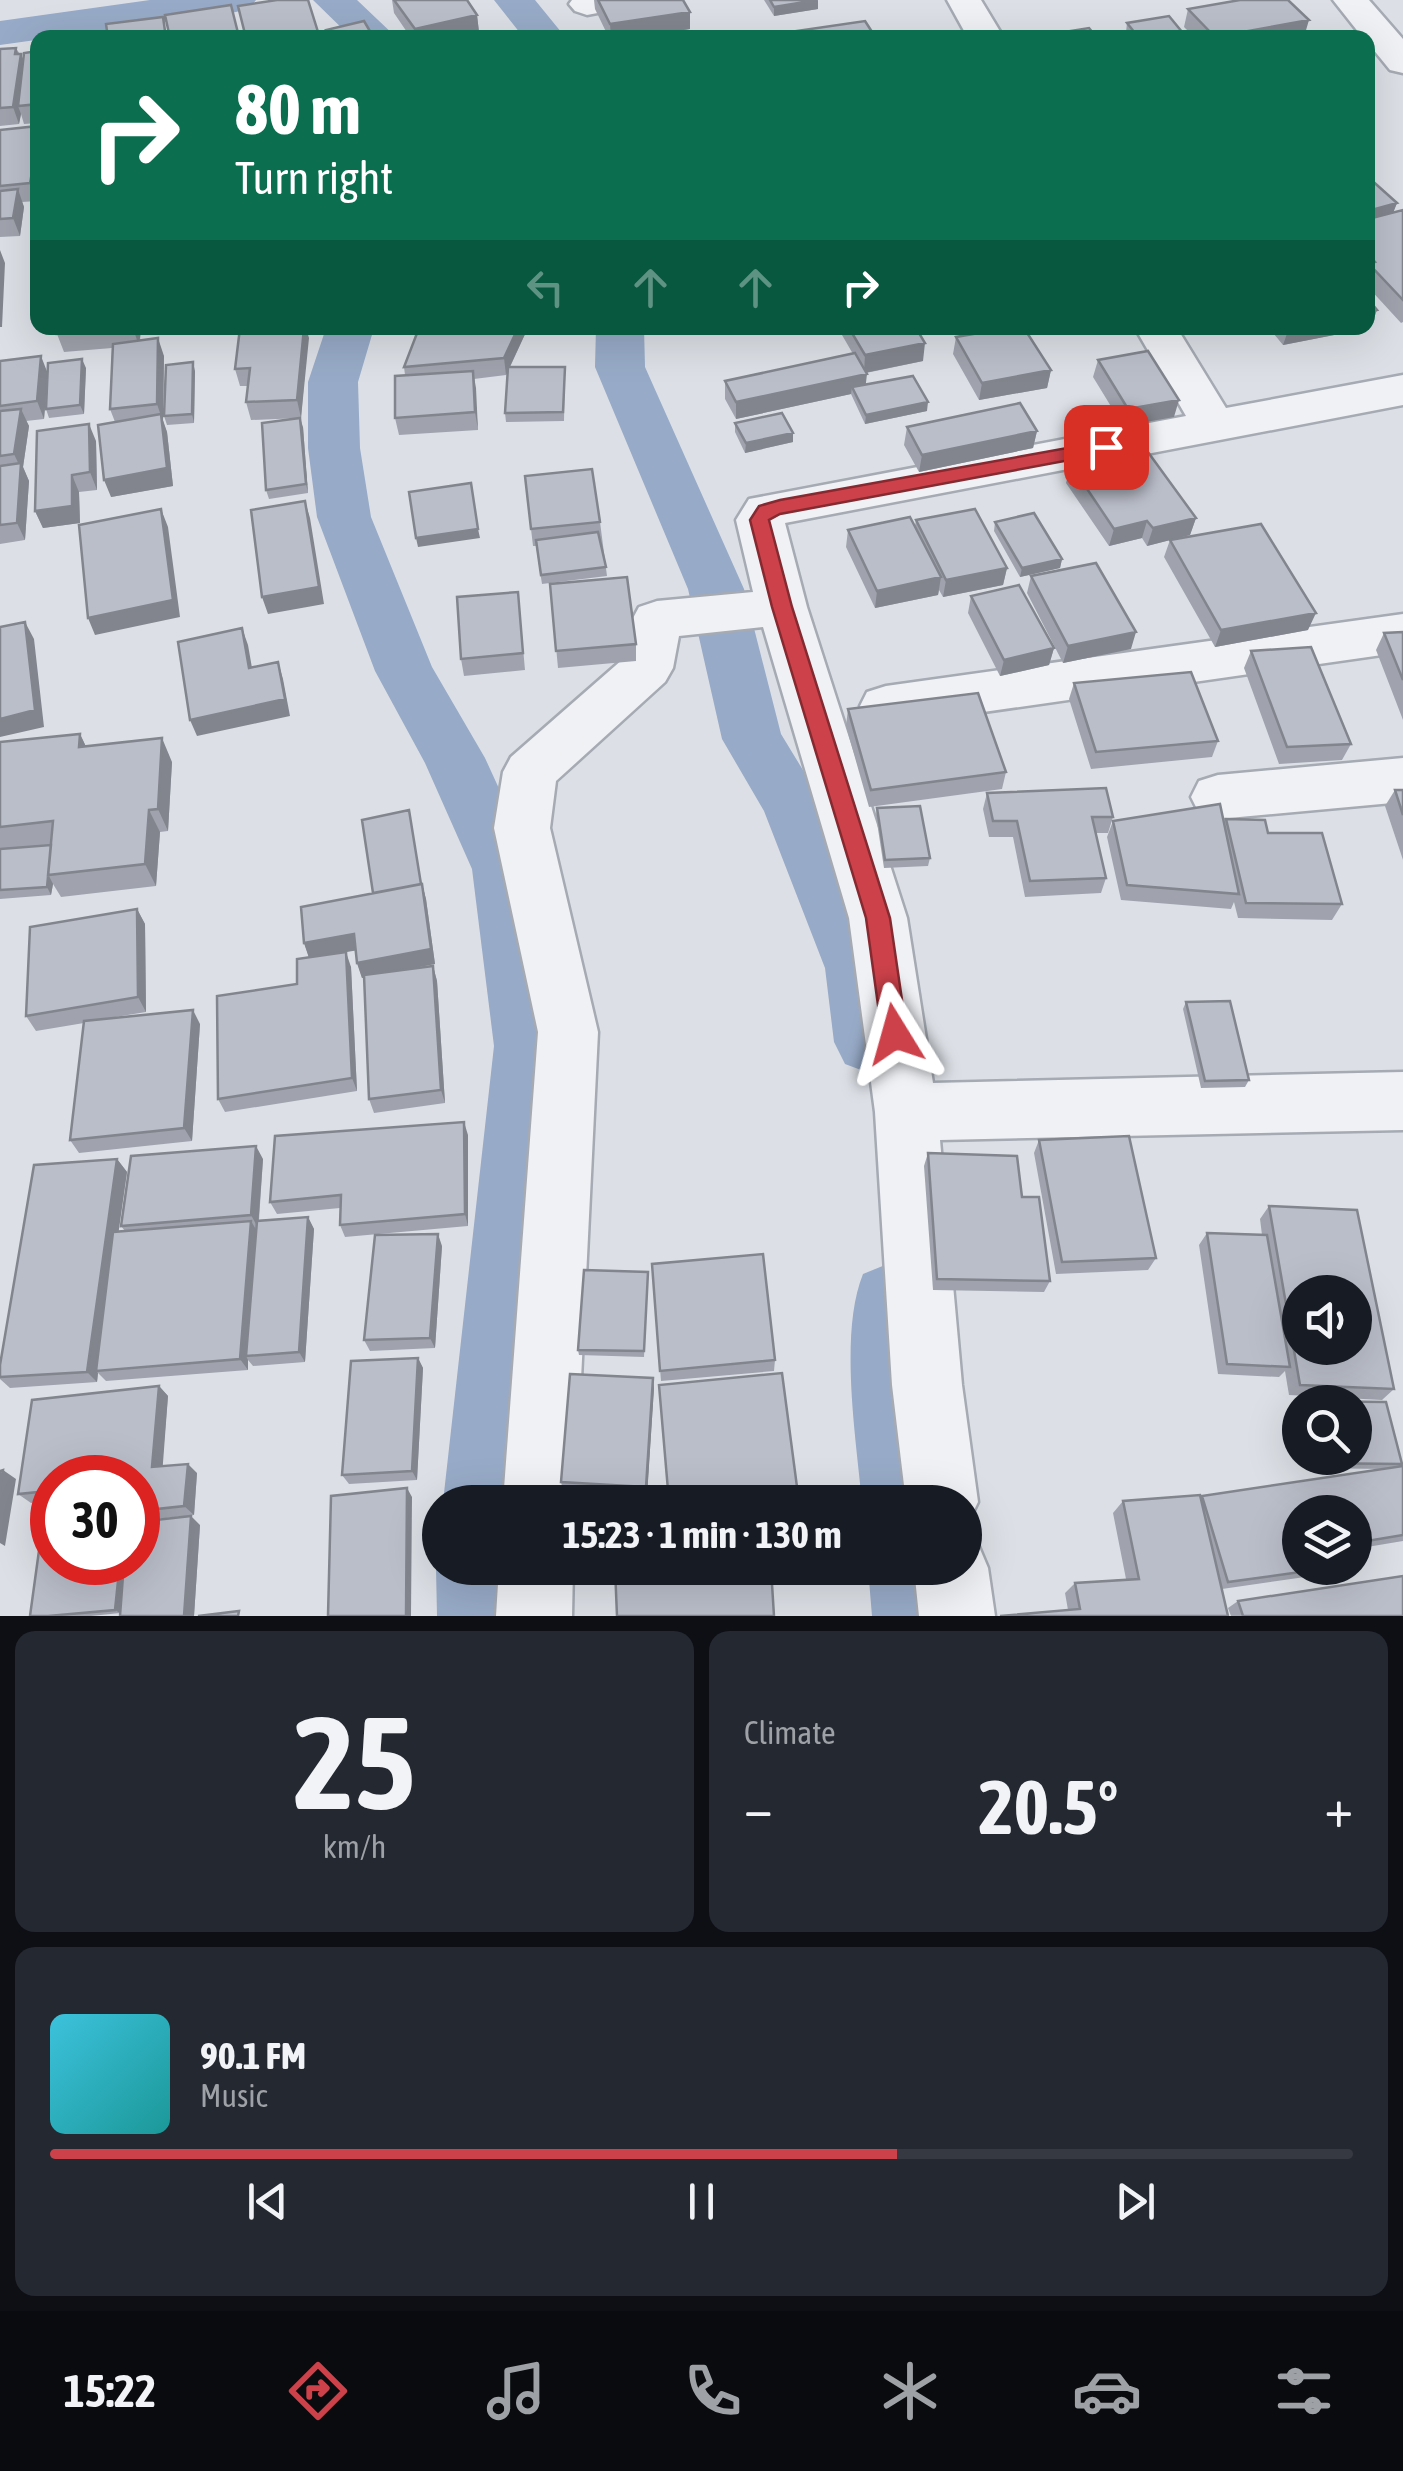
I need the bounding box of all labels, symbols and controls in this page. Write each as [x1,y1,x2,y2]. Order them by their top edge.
text: 80 m [235,69,361,149]
icon: right [70,70,200,200]
text: Turn right [235,152,393,204]
icon: left [518,260,573,315]
icon: ahead [623,260,678,315]
icon: ahead [728,260,783,315]
icon: right [833,260,888,315]
pin [1064,405,1149,490]
icon: arrive [1079,420,1134,475]
position arrow [843,982,947,1086]
map controls [1282,1275,1372,1585]
button: sound [1282,1275,1372,1365]
button: search [1282,1385,1372,1475]
speed limit sign: 30 [30,1455,160,1585]
button: layers [1282,1495,1372,1585]
text: 15:23 · 1 min · 130 m [562,1513,842,1556]
text: 25 [293,1688,416,1837]
text: Climate [744,1714,836,1751]
text: 20.5° [979,1764,1118,1850]
text: − [744,1776,773,1839]
text: + [1324,1776,1353,1839]
text: km/h [323,1828,386,1865]
text: 90.1 FM [200,2034,306,2077]
text: Music [200,2077,267,2114]
icon: previous [240,2174,295,2229]
icon: pause [674,2174,729,2229]
icon: next [1108,2174,1163,2229]
icon: directions [283,2356,353,2426]
icon: music [481,2356,551,2426]
icon: phone [678,2356,748,2426]
icon: climate [875,2356,945,2426]
icon: car [1072,2356,1142,2426]
icon: filters [1269,2356,1339,2426]
text: 15:22 [64,2365,156,2417]

